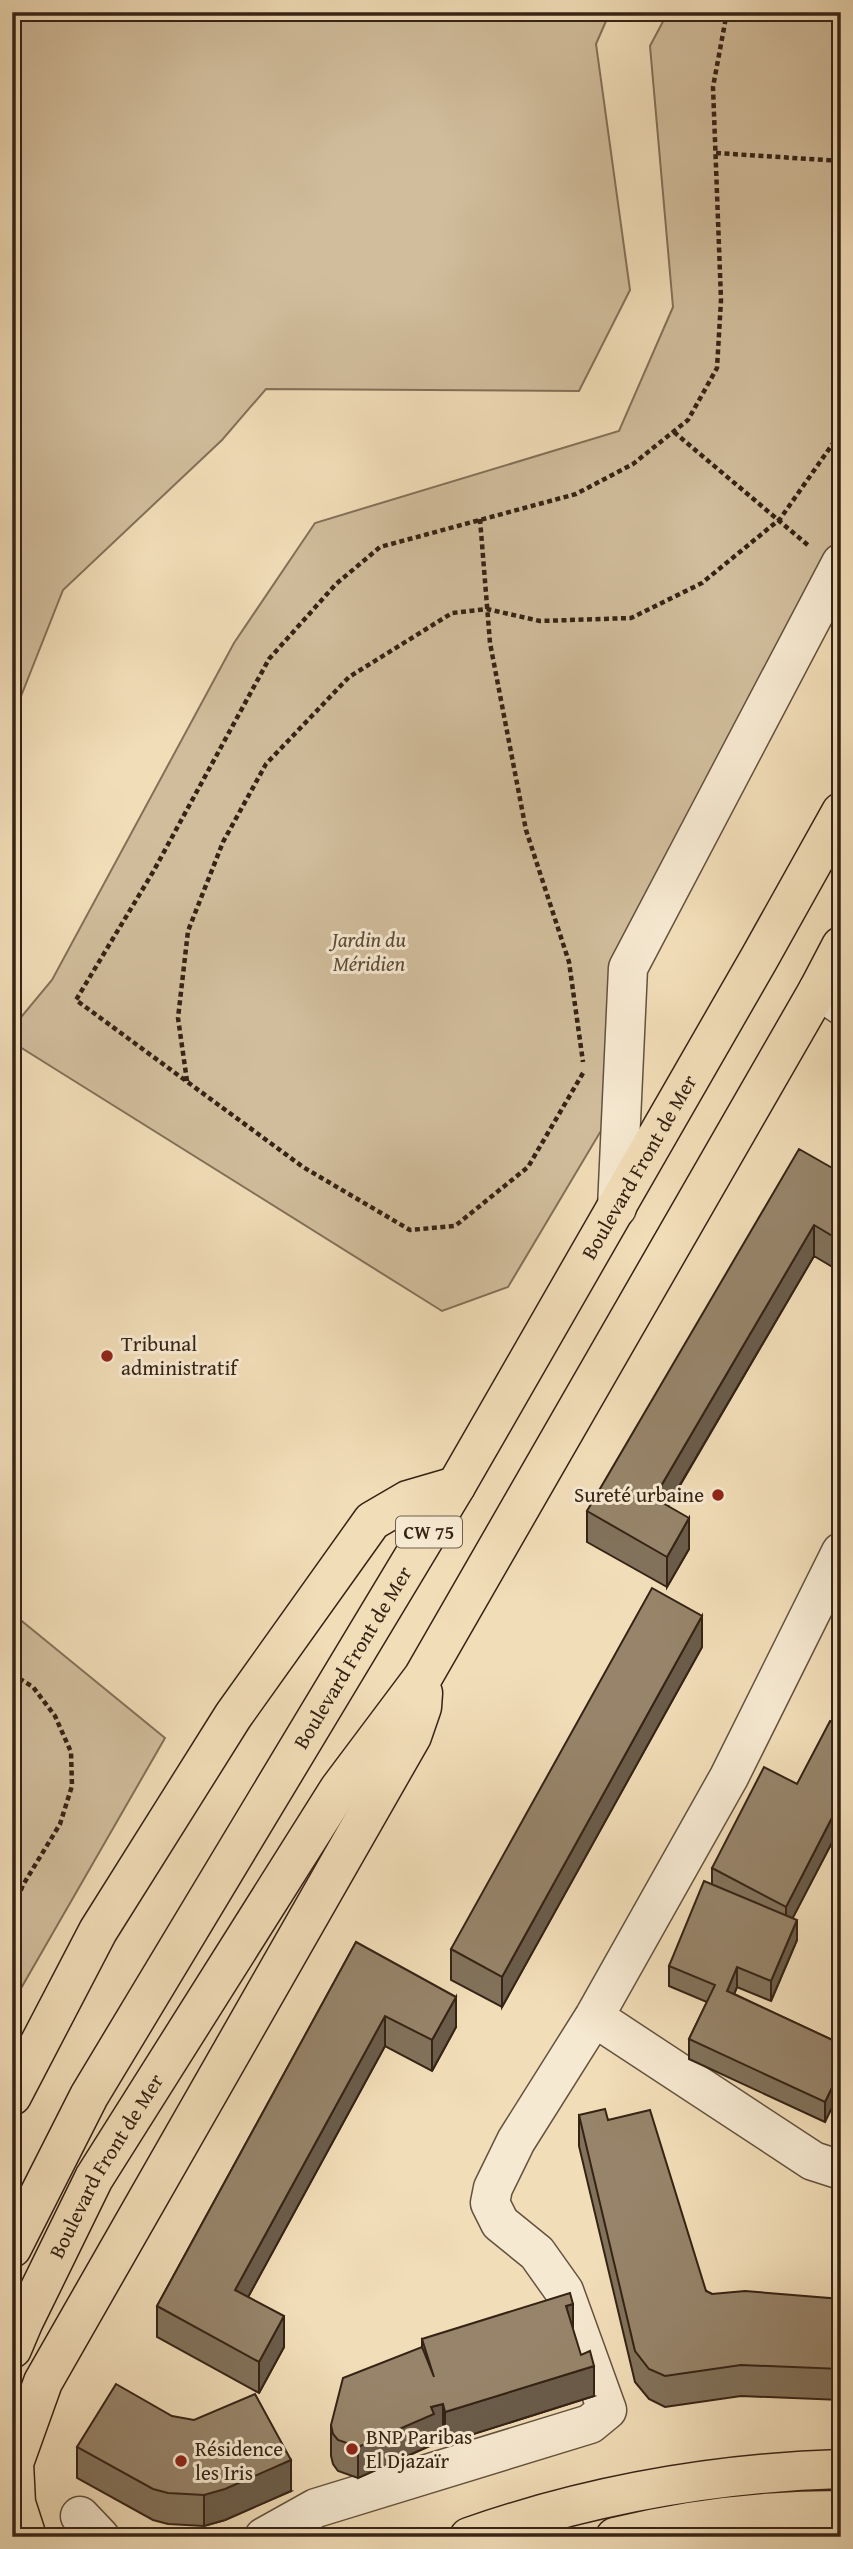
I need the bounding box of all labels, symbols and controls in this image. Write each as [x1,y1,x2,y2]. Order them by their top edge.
park label: Jardin du Méridien [329,924,406,979]
street label: Boulevard Front de Mer [573,1068,704,1265]
place label: Tribunal administratif [121,1328,239,1383]
marker: Tribunal administratif [99,1348,115,1364]
place label: Sureté urbaine [574,1479,704,1510]
marker: Sureté urbaine [710,1487,726,1503]
road number: CW 75 [396,1516,462,1548]
street label: Boulevard Front de Mer [285,1560,420,1755]
street label: Boulevard Front de Mer [41,2067,171,2264]
place label: BNP Paribas El Djazaïr [366,2421,472,2476]
place label: Résidence les Iris [195,2433,283,2488]
marker: BNP Paribas El Djazaïr [344,2441,360,2457]
marker: Résidence les Iris [173,2453,189,2469]

